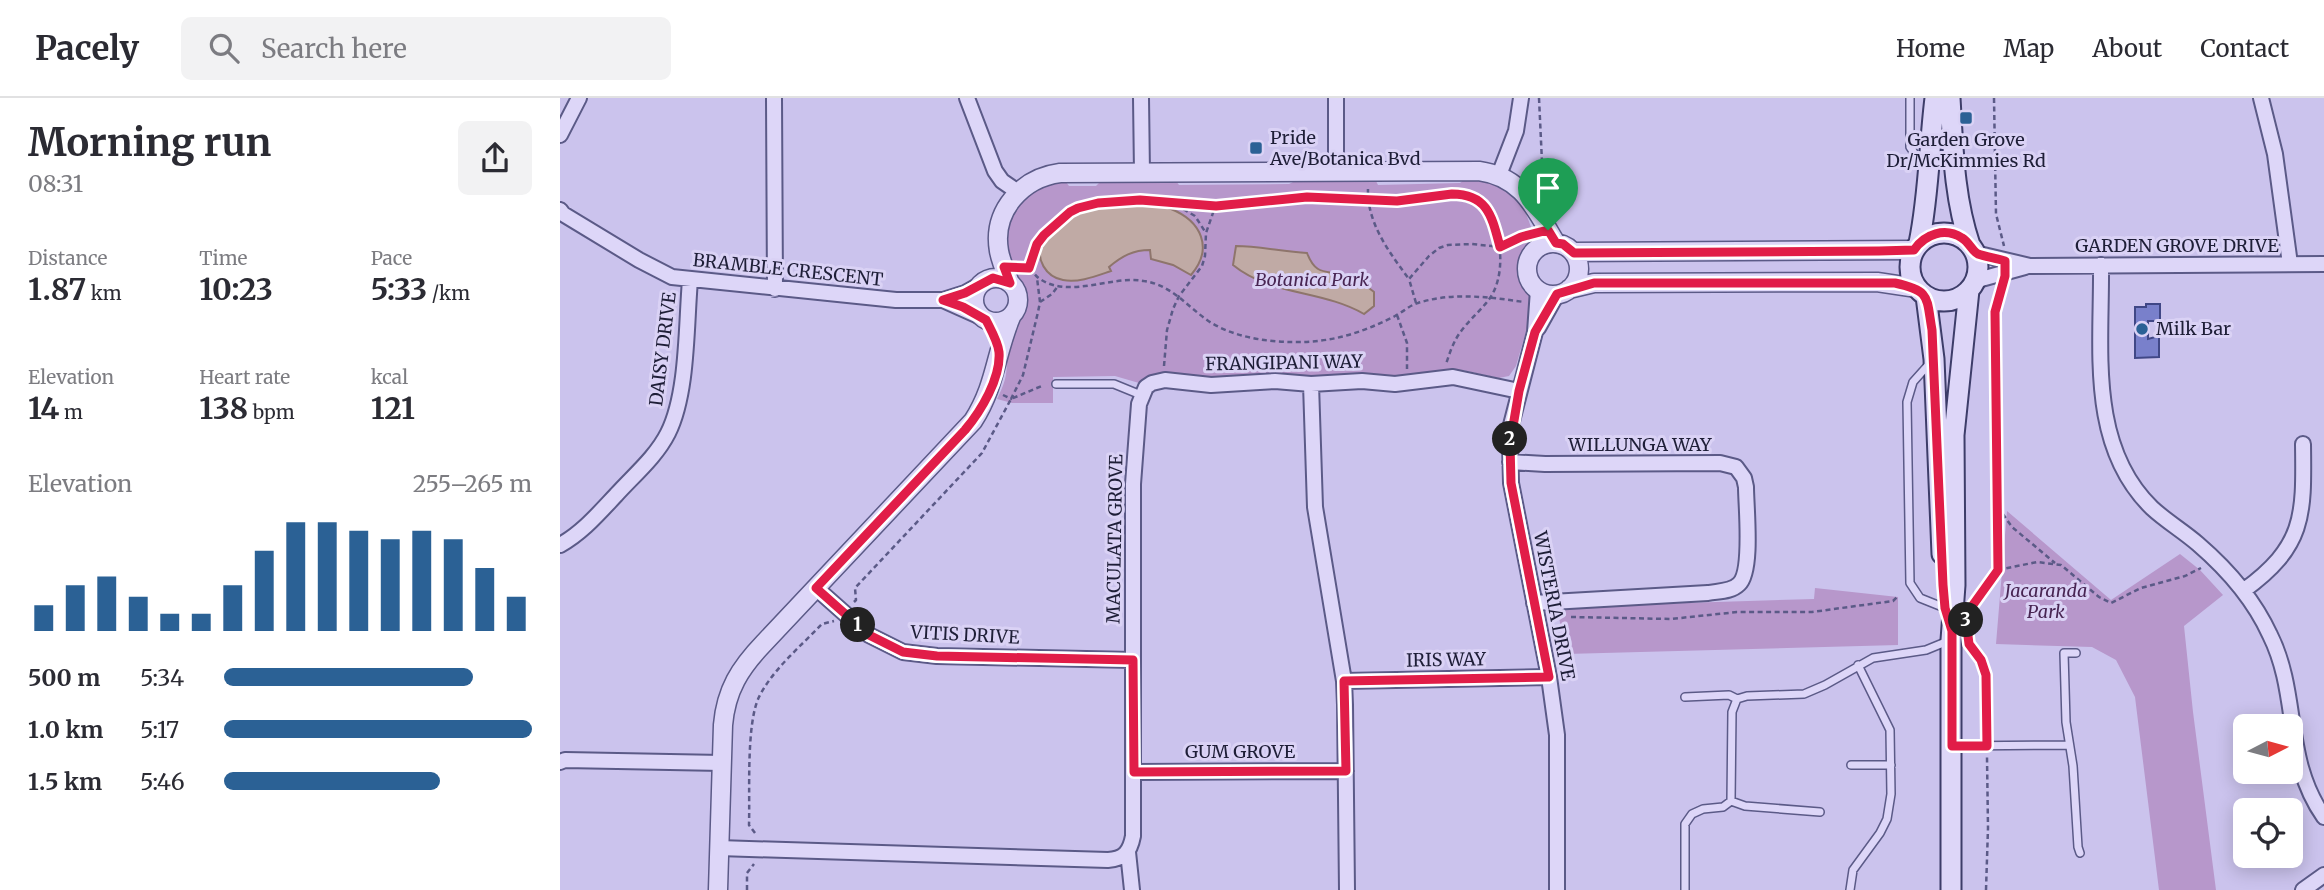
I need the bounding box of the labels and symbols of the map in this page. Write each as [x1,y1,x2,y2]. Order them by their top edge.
marker: Garden Grove Dr/McKimmies Rd [1958,110,1974,126]
place label: Pride Ave/Botanica Bvd [1269,126,1421,170]
place label: Garden Grove Dr/McKimmies Rd [1886,128,2046,172]
marker: Pride Ave/Botanica Bvd [1248,140,1264,156]
pin [1518,158,1578,230]
street label: GARDEN GROVE DRIVE [2075,234,2279,257]
street label: BRAMBLE CRESCENT [692,248,885,291]
park label: Botanica Park [1255,268,1369,291]
street label: DAISY DRIVE [644,290,681,407]
place label: Milk Bar [2156,317,2231,340]
marker: Milk Bar [2134,321,2150,337]
street label: FRANGIPANI WAY [1205,350,1363,375]
pin: 2 [1492,422,1528,456]
street label: WILLUNGA WAY [1567,433,1712,456]
street label: MACULATA GROVE [1102,453,1127,624]
street label: WISTERIA DRIVE [1529,528,1580,683]
park label: Jacaranda Park [2003,579,2087,623]
pin: 3 [1948,602,1984,638]
pin: 1 [840,608,876,642]
street label: VITIS DRIVE [909,620,1021,649]
street label: IRIS WAY [1406,647,1487,672]
north arrow [2233,714,2303,784]
street label: GUM GROVE [1185,740,1296,763]

